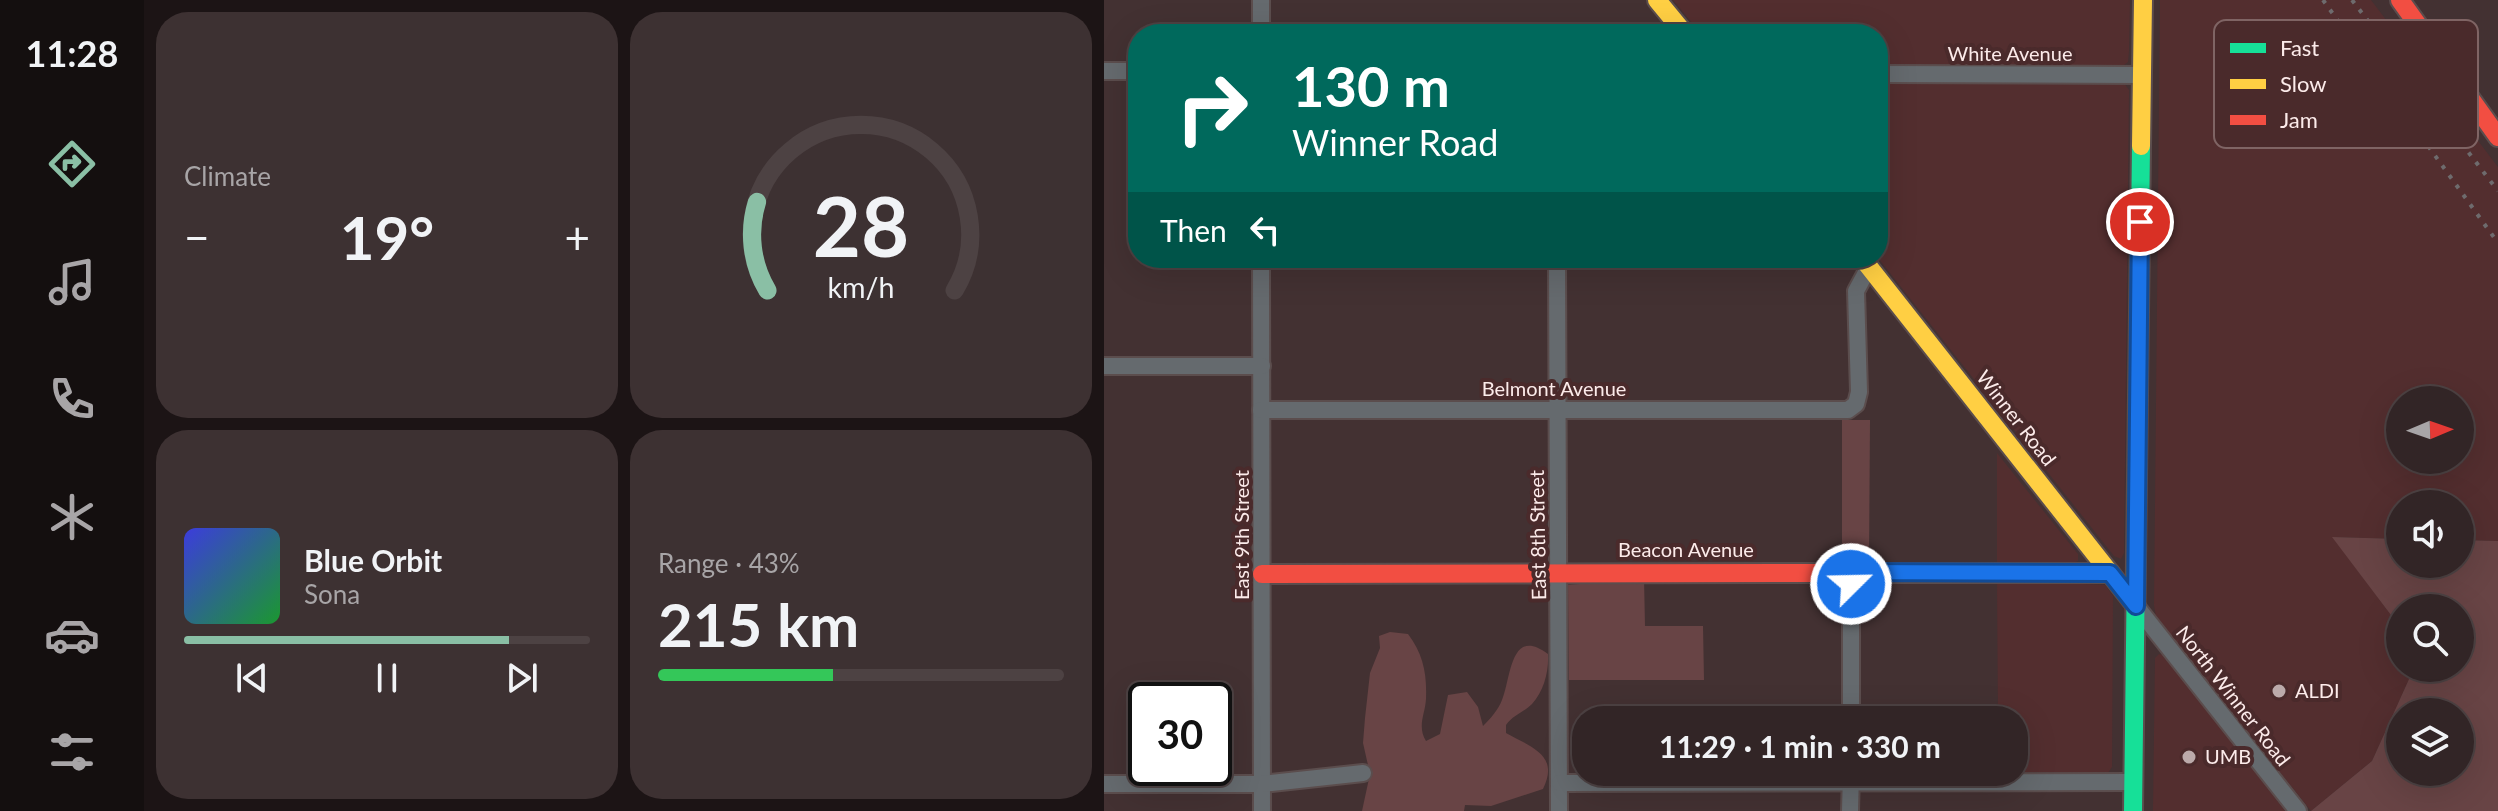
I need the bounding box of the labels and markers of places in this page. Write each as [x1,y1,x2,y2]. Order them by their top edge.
pin [2106,188,2174,256]
place label: ALDI [2295,678,2340,702]
marker: ALDI [2270,682,2288,700]
place label: UMB [2205,744,2251,768]
marker: UMB [2180,748,2198,766]

